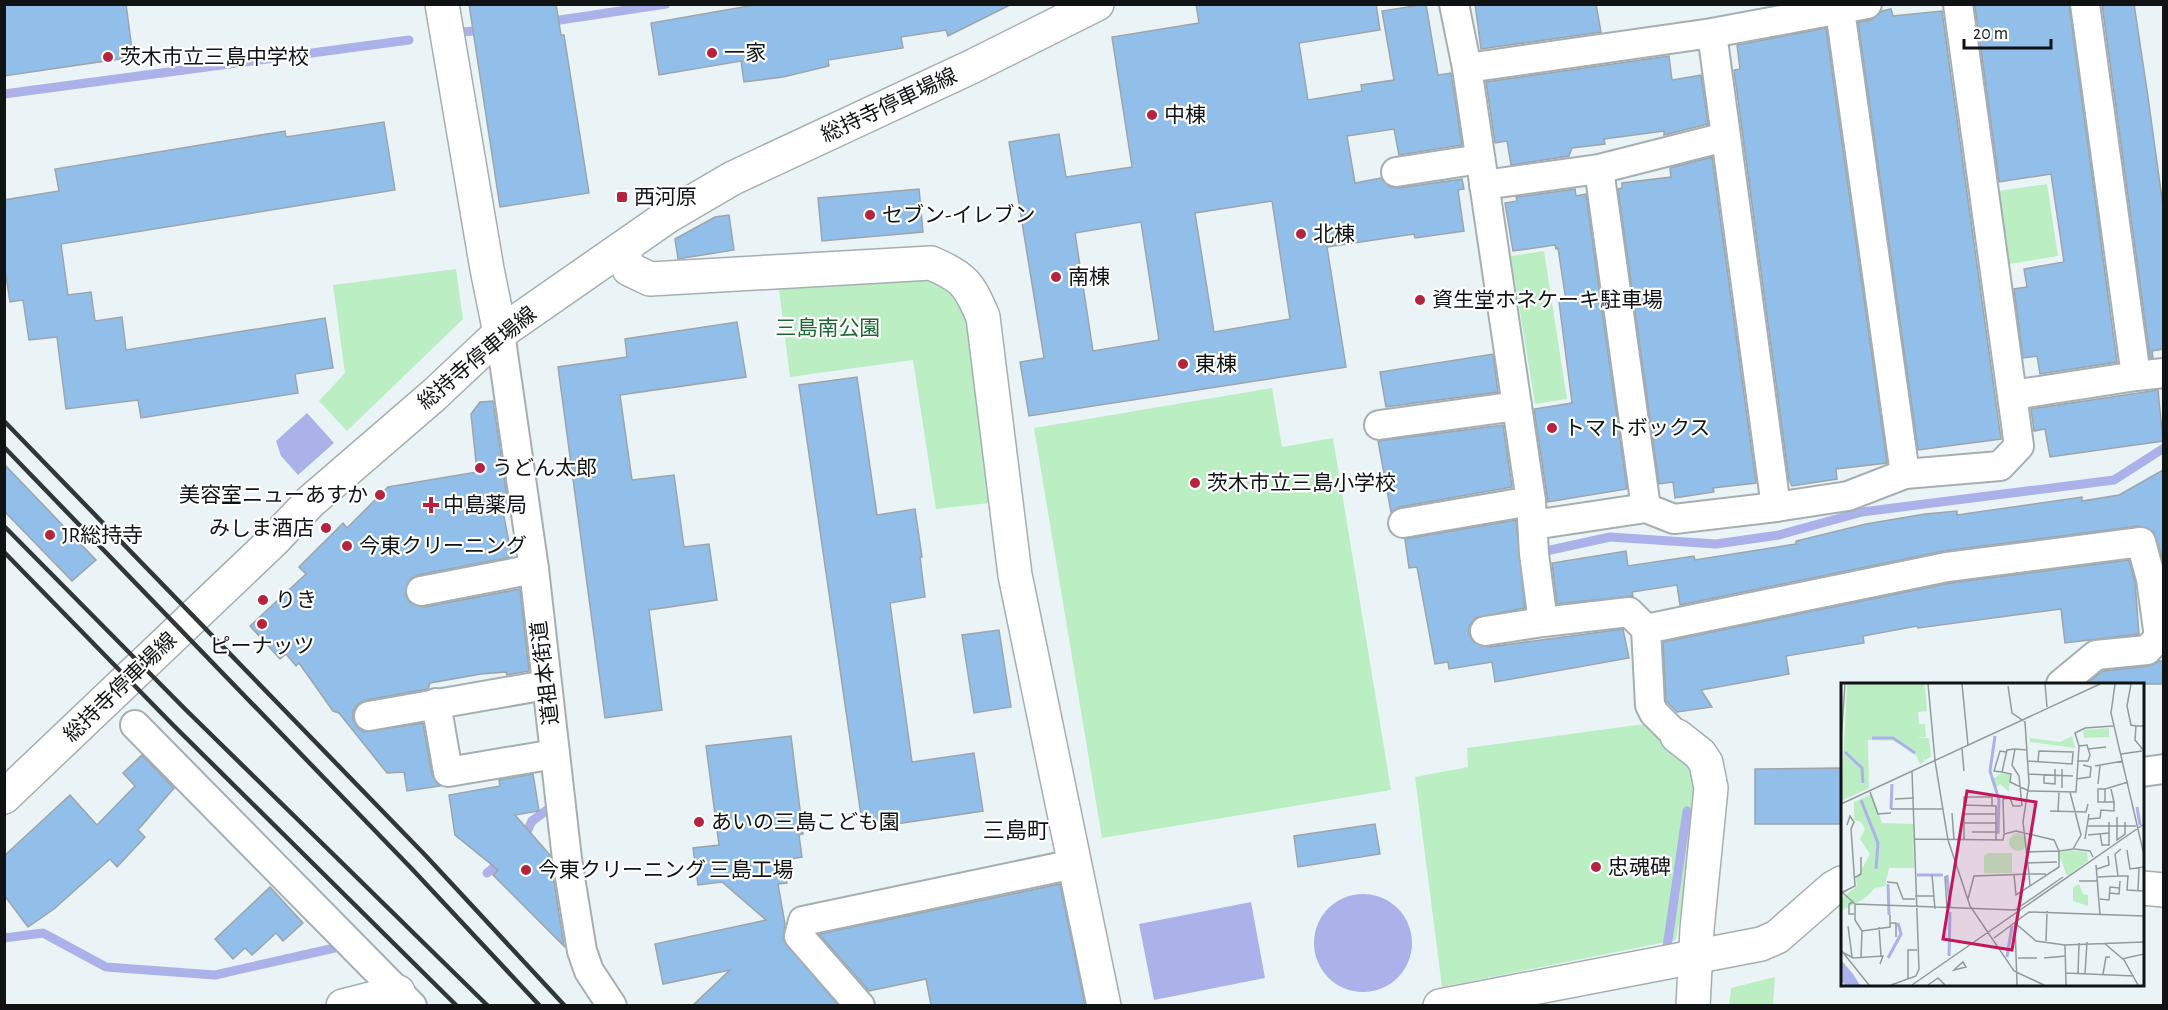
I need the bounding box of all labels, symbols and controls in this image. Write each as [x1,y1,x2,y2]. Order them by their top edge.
scale bar [1964,12,2051,50]
text: 20 m [1973,25,2008,43]
place label: 一家 [724,42,766,64]
place label: 茨木市立三島中学校 [120,46,309,68]
marker: 一家 [705,46,719,60]
marker: 茨木市立三島中学校 [101,50,115,64]
street label: 総持寺停車場線 [818,64,960,146]
place label: 中棟 [1164,104,1206,126]
marker: 中棟 [1145,108,1159,122]
place label: 西河原 [634,186,697,208]
marker: 西河原 [615,190,629,204]
place label: セブン-イレブン [882,203,1035,226]
marker: セブン-イレブン [863,208,877,222]
place label: 北棟 [1313,223,1355,245]
marker: 北棟 [1294,227,1308,241]
place label: 南棟 [1068,266,1110,288]
marker: 南棟 [1049,270,1063,284]
place label: 資生堂ホネケーキ駐車場 [1432,289,1663,311]
marker: 資生堂ホネケーキ駐車場 [1413,293,1427,307]
street label: 総持寺停車場線 [414,302,540,414]
park label: 三島南公園 [776,317,881,339]
place label: 東棟 [1195,353,1237,375]
marker: 東棟 [1176,357,1190,371]
place label: トマトボックス [1564,417,1710,439]
marker: トマトボックス [1545,421,1559,435]
place label: うどん太郎 [492,457,597,479]
marker: うどん太郎 [473,461,487,475]
place label: 茨木市立三島小学校 [1207,472,1396,494]
marker: 茨木市立三島小学校 [1188,476,1202,490]
place label: 美容室ニューあすか [179,484,368,506]
marker: 美容室ニューあすか [373,488,387,502]
place label: 中島薬局 [443,494,527,516]
marker: 中島薬局 [424,498,438,512]
place label: みしま酒店 [209,517,314,539]
marker: みしま酒店 [319,521,333,535]
place label: JR総持寺 [62,524,143,546]
marker: JR総持寺 [43,528,57,542]
place label: 今東クリーニング [359,535,527,557]
marker: 今東クリーニング [340,539,354,553]
place label: りき [275,590,317,611]
marker: りき [256,593,270,607]
marker: ピーナッツ [255,617,269,631]
street label: 道祖本街道 [528,620,562,726]
street label: 総持寺停車場線 [59,628,181,746]
place label: ピーナッツ [210,635,315,657]
inset map [1841,683,2144,986]
place label: あいの三島こども園 [711,811,900,833]
marker: あいの三島こども園 [692,815,706,829]
district label: 三島町 [983,819,1049,842]
place label: 忠魂碑 [1608,856,1671,878]
place label: 今東クリーニング 三島工場 [538,859,793,881]
marker: 忠魂碑 [1589,860,1603,874]
marker: 今東クリーニング 三島工場 [519,863,533,877]

